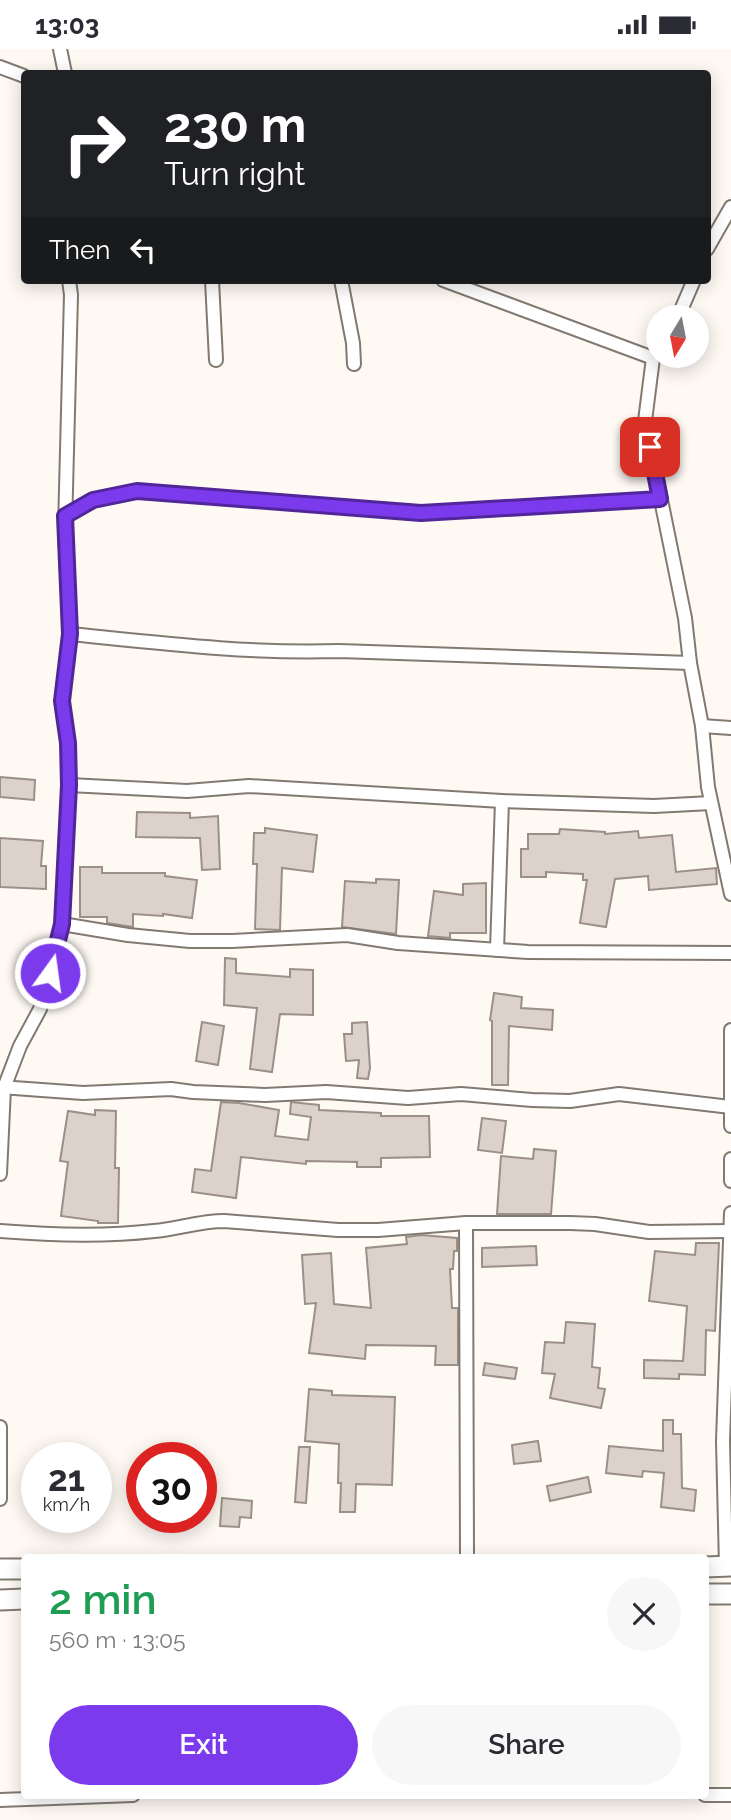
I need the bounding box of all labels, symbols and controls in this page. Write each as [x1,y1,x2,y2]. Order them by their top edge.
text: 13:03 [35,10,99,40]
text: 230 m [164,96,306,153]
icon: right [49,98,140,189]
text: Turn right [164,155,305,192]
icon: left [124,231,162,269]
text: Then [49,235,110,265]
north arrow [646,305,709,367]
map controls [646,305,709,368]
pin [620,417,680,477]
icon: arrive [631,428,669,466]
position arrow [13,936,87,1010]
speed limit sign: 30 [126,1442,217,1533]
text: 21 [48,1458,85,1499]
text: km/h [43,1494,90,1515]
text: 2 min [49,1575,157,1624]
button: close [607,1577,681,1651]
text: 560 m · 13:05 [49,1626,186,1653]
button: Exit [49,1705,358,1785]
button: Share [372,1705,681,1785]

